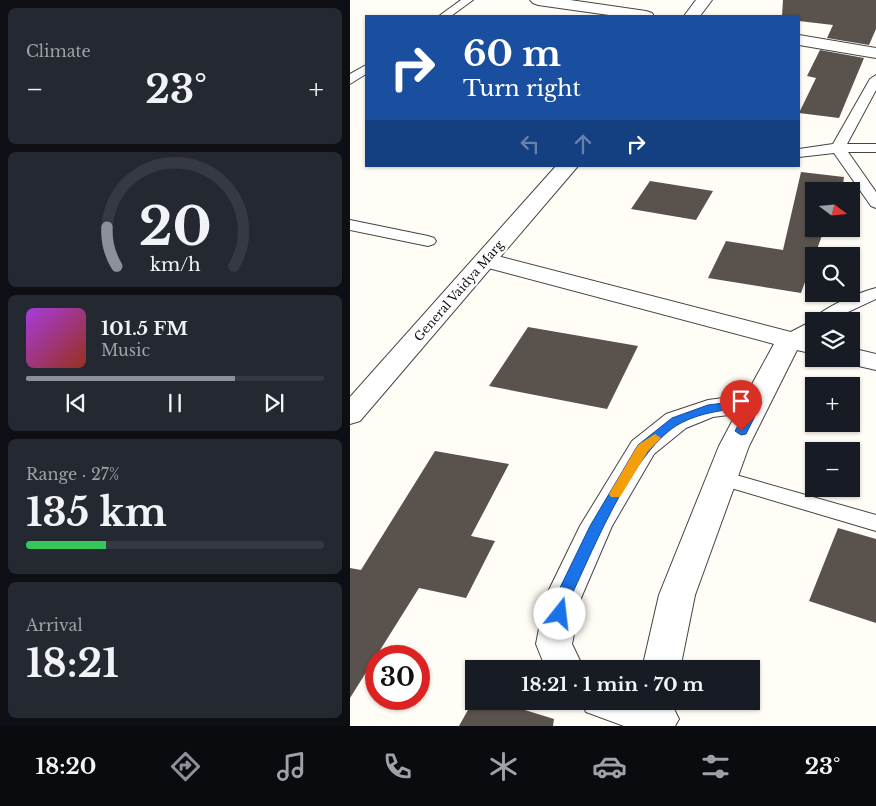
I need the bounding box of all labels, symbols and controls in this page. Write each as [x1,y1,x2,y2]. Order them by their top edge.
text: 60 m [463,32,561,75]
icon: right [380,35,445,100]
text: Climate [26,41,91,61]
text: 23° [145,66,207,113]
text: − [26,72,44,107]
text: + [309,72,324,107]
text: Turn right [463,75,581,102]
icon: left [516,130,544,158]
icon: ahead [569,130,597,158]
icon: right [622,130,650,158]
north arrow [805,182,860,238]
map controls [805,182,860,497]
text: 20 [138,195,212,259]
street label: General Vaidya Marg [411,237,507,344]
button: search [805,247,860,302]
text: km/h [150,254,200,276]
button: layers [805,312,860,367]
text: 101.5 FM [101,317,188,340]
text: Music [101,340,150,360]
button: + [805,377,860,432]
pin [720,380,762,431]
icon: arrive [727,387,755,415]
icon: previous [62,389,90,417]
icon: pause [161,389,189,417]
icon: next [260,389,288,417]
button: − [805,442,860,497]
text: Range · 27% [26,464,120,484]
text: 135 km [26,489,167,536]
position arrow [533,587,585,639]
text: Arrival [26,615,83,635]
text: 18:21 [26,640,119,687]
speed limit sign: 30 [365,645,430,710]
text: 18:21 · 1 min · 70 m [521,673,704,696]
icon: directions [168,749,203,784]
icon: music [274,749,309,784]
icon: phone [380,749,415,784]
icon: climate [486,749,521,784]
icon: car [592,749,627,784]
icon: filters [698,749,733,784]
text: 18:20 [36,753,96,780]
text: 23° [805,753,840,780]

